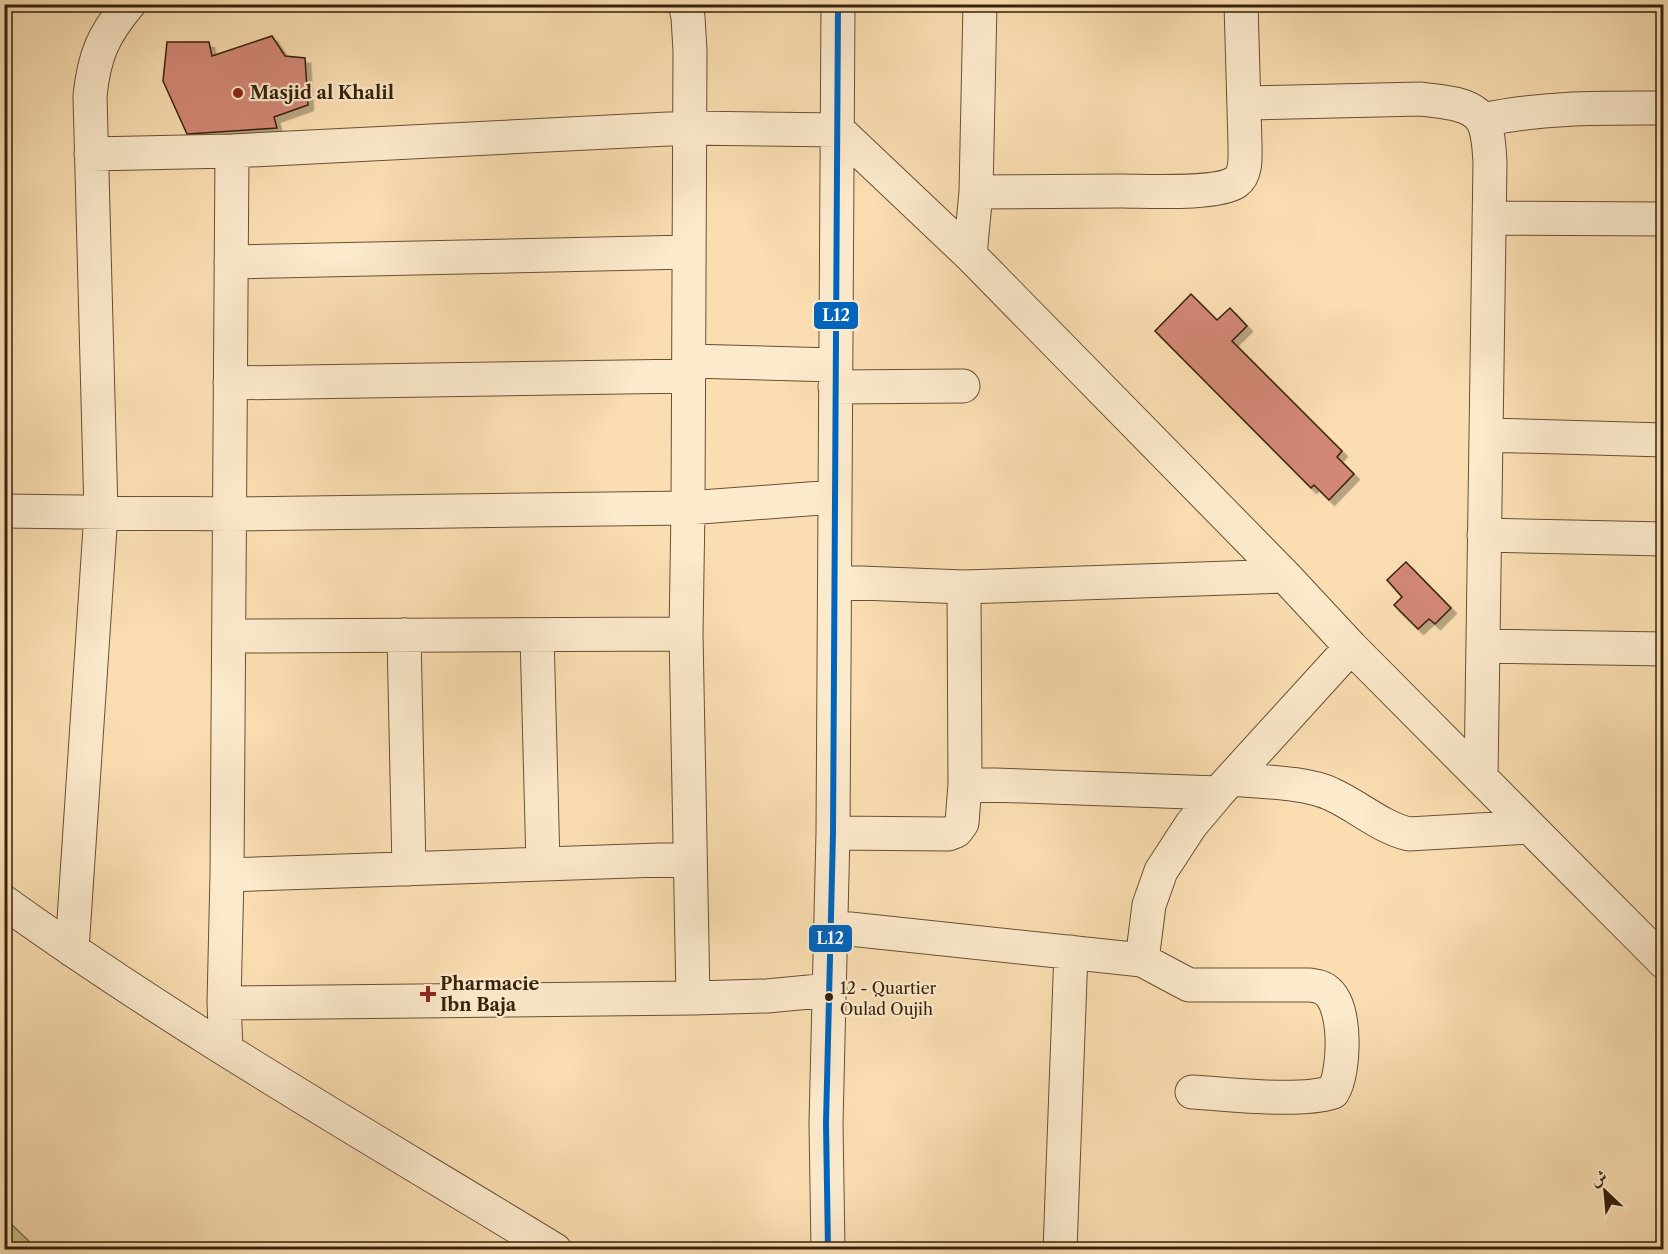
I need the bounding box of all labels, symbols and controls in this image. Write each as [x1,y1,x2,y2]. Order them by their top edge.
place label: Masjid al Khalil [250,82,394,104]
marker: Masjid al Khalil [231,86,245,100]
line badge: L12 [813,301,859,330]
text: L12 [822,305,850,325]
line badge: L12 [808,924,853,953]
text: L12 [816,928,844,948]
place label: Pharmacie Ibn Baja [440,973,540,1016]
place label: 12 - Quartier Oulad Oujih [840,978,937,1019]
marker: Pharmacie Ibn Baja [421,987,435,1001]
marker: 12 - Quartier Oulad Oujih [823,991,835,1003]
north arrow [1575,1161,1635,1221]
text: ش [1587,1165,1610,1190]

